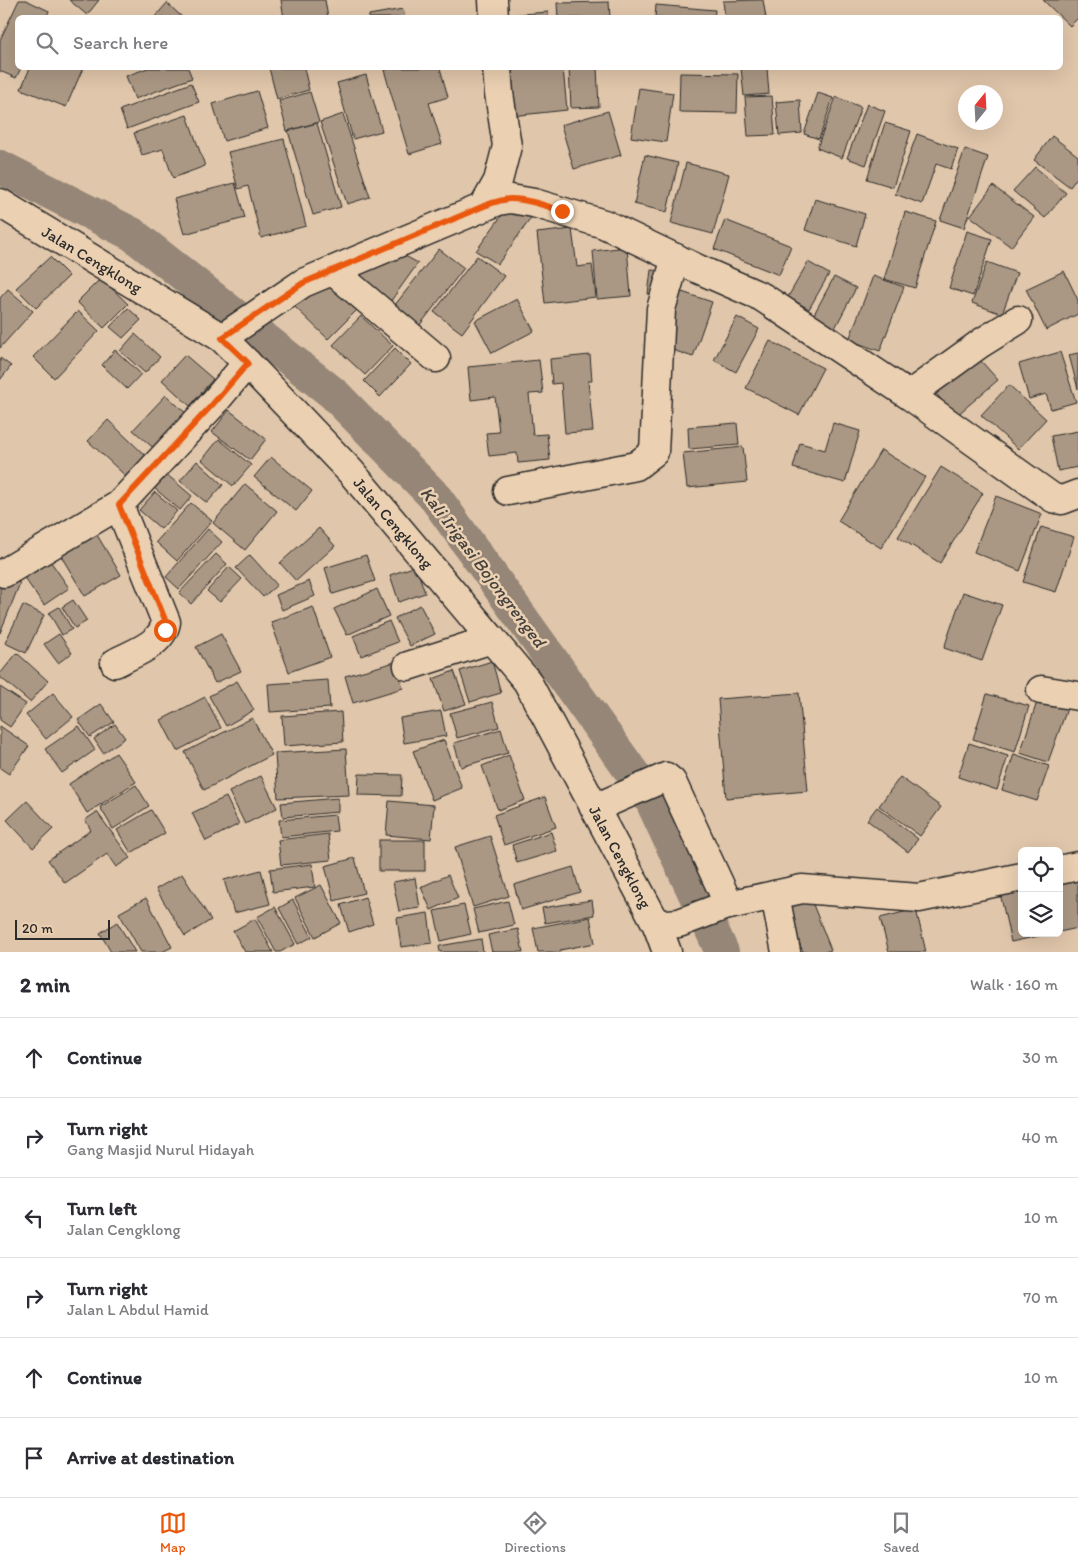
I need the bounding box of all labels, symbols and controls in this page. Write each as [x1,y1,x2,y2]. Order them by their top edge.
search box [15,15,1063,70]
icon: search [33,29,61,57]
text: Search here [73,31,168,54]
north arrow [958,85,1003,130]
route end [551,200,574,223]
street label: Jalan Cengklong [39,221,147,297]
street label: Jalan Cengklong [350,473,438,573]
water label: Kali Irigasi Bojongrenged [416,483,552,653]
route start [154,619,177,642]
street label: Jalan Cengklong [585,802,656,912]
map controls [1018,847,1063,937]
button: locate [1018,847,1063,892]
button: layers [1018,892,1063,937]
scale bar [15,917,110,940]
text: 20 m [22,920,53,937]
text: 2 min [20,972,70,997]
text: Walk · 160 m [970,975,1058,994]
icon: ahead [20,1044,48,1072]
text: Continue [67,1046,142,1069]
text: 30 m [1022,1048,1058,1067]
text: Turn right [67,1117,148,1140]
icon: right [20,1124,48,1152]
text: 40 m [1021,1128,1058,1147]
text: Gang Masjid Nurul Hidayah [67,1140,254,1159]
text: Turn left [67,1197,137,1220]
icon: left [20,1204,48,1232]
text: 10 m [1024,1208,1058,1227]
text: Jalan Cengklong [67,1220,181,1239]
text: Turn right [67,1277,148,1300]
icon: right [20,1284,48,1312]
text: 70 m [1023,1288,1058,1307]
text: Jalan L Abdul Hamid [67,1300,209,1319]
icon: ahead [20,1364,48,1392]
text: Continue [67,1366,142,1389]
text: 10 m [1024,1368,1058,1387]
icon: arrive [20,1444,48,1472]
text: Arrive at destination [67,1446,234,1469]
tab: Map [159,1509,187,1556]
tab: Directions [504,1509,566,1556]
tab: Saved [883,1509,919,1556]

